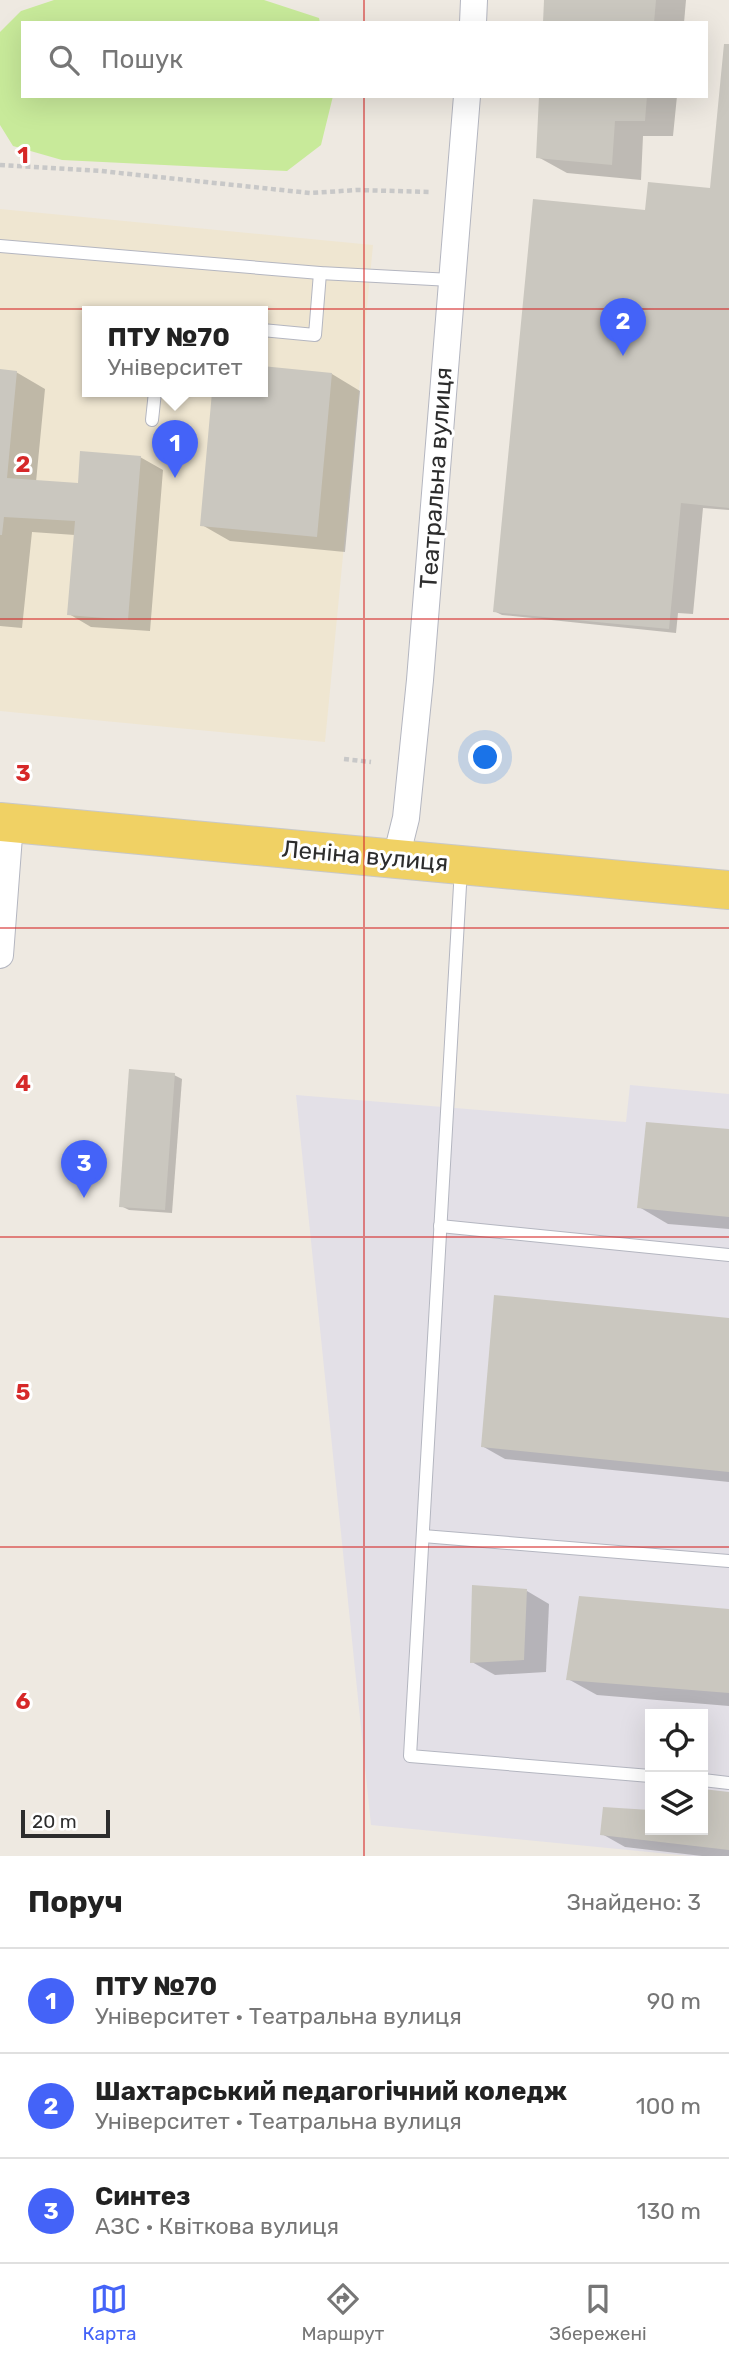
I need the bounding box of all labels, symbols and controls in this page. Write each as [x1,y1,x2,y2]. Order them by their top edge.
search box [21,21,708,98]
icon: search [45,41,83,79]
text: Пошук [101,44,183,75]
text: 1 [17,141,29,169]
pin: 2 [600,298,646,356]
popup [82,306,268,397]
text: ПТУ №70 [108,322,230,353]
text: Університет [108,353,242,381]
street label: Театральна вулиця [414,366,458,590]
pin: 1 [152,420,198,478]
text: 2 [16,450,30,478]
your location [468,740,502,774]
text: 3 [15,759,31,787]
street label: Леніна вулиця [281,835,449,877]
text: 4 [15,1069,31,1097]
pin: 3 [61,1140,107,1198]
text: 5 [16,1378,31,1406]
text: 6 [16,1687,31,1715]
map controls [645,1709,708,1835]
button: locate [645,1709,708,1772]
button: layers [645,1772,708,1835]
scale bar [21,1807,110,1839]
text: 20 m [32,1810,77,1833]
text: Поруч [28,1884,123,1920]
text: Знайдено: 3 [567,1888,701,1916]
text: ПТУ №70 [95,1971,217,2002]
text: 1 [45,1987,57,2015]
text: 90 m [647,1987,701,2015]
text: Університет · Театральна вулиця [95,2002,462,2030]
text: Шахтарський педагогічний коледж [95,2076,567,2107]
text: 2 [44,2092,58,2120]
text: 100 m [636,2092,701,2120]
text: Університет · Театральна вулиця [95,2107,462,2135]
text: Синтез [95,2181,191,2212]
text: 3 [43,2197,59,2225]
text: 130 m [637,2197,701,2225]
text: АЗС · Квіткова вулиця [95,2212,339,2240]
tab: Карта [82,2280,137,2345]
tab: Маршрут [301,2280,384,2345]
tab: Збережені [549,2280,647,2345]

